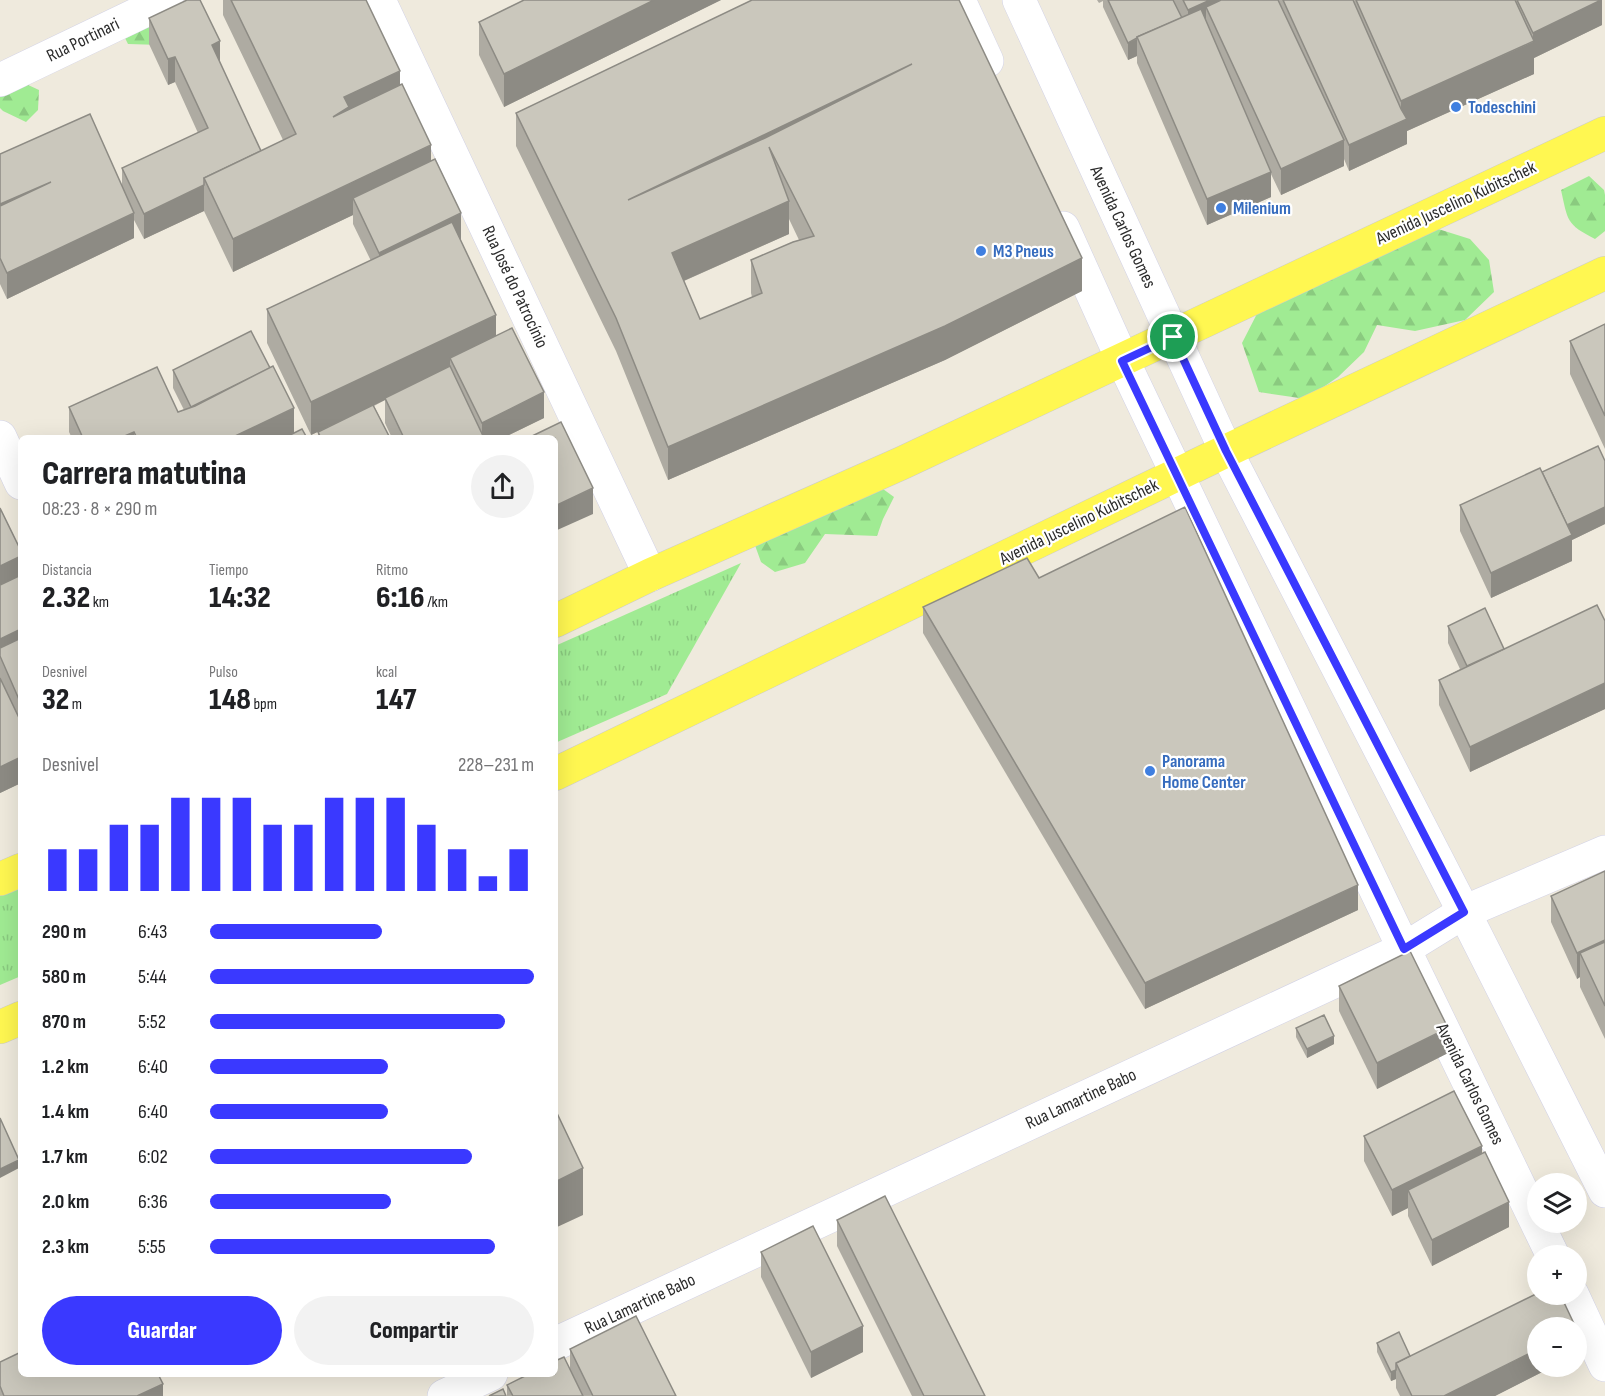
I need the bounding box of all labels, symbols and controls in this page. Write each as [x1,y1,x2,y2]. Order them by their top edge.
street label: Rua Portinari [43,13,123,67]
place label: Todeschini [1468,97,1536,118]
marker: Todeschini [1449,100,1463,114]
street label: Avenida Juscelino Kubitschek [1372,157,1539,250]
street label: Avenida Carlos Gomes [1085,162,1160,291]
place label: Milenium [1233,198,1291,219]
marker: Milenium [1214,201,1228,215]
street label: Rua José do Patrocínio [478,223,552,351]
place label: M3 Pneus [993,241,1054,262]
marker: M3 Pneus [974,244,988,258]
pin [1147,311,1198,362]
icon: arrive [1156,320,1189,353]
text: Carrera matutina [42,454,246,494]
button: share [471,455,534,518]
street label: Avenida Juscelino Kubitschek [995,474,1162,570]
text: 08:23 · 8 × 290 m [42,497,157,521]
text: Distancia [42,561,92,580]
text: Tiempo [209,561,248,580]
text: Ritmo [376,561,408,580]
text: 2.32 [42,580,90,616]
text: 14:32 [209,580,271,616]
text: 6:16 [376,580,425,616]
text: km [90,593,109,612]
text: /km [425,593,448,612]
text: Desnivel [42,663,87,682]
text: Pulso [209,663,238,682]
text: kcal [376,663,397,682]
text: 32 [42,682,69,718]
text: 148 [209,682,251,718]
text: 147 [376,682,416,718]
text: m [69,695,82,714]
text: bpm [251,695,277,714]
place label: Panorama Home Center [1162,751,1246,793]
text: Desnivel [42,753,99,777]
text: 228–231 m [458,753,534,777]
marker: Panorama Home Center [1143,764,1157,778]
text: 290 m [42,920,86,944]
text: 6:43 [138,920,167,944]
text: 580 m [42,965,86,989]
text: 5:44 [138,965,167,989]
text: 870 m [42,1010,86,1034]
text: 5:52 [138,1010,166,1034]
street label: Avenida Carlos Gomes [1431,1019,1508,1148]
text: 1.2 km [42,1055,89,1079]
text: 6:40 [138,1055,168,1079]
street label: Rua Lamartine Babo [1022,1064,1140,1134]
text: 1.4 km [42,1100,89,1124]
text: 6:40 [138,1100,168,1124]
text: 1.7 km [42,1145,88,1169]
text: 6:02 [138,1145,168,1169]
map controls [1527,1173,1587,1377]
button: layers [1527,1173,1587,1233]
text: 2.0 km [42,1190,89,1214]
text: 6:36 [138,1190,168,1214]
text: 2.3 km [42,1235,89,1259]
text: 5:55 [138,1235,166,1259]
button: + [1527,1245,1587,1305]
street label: Rua Lamartine Babo [581,1269,699,1339]
button: Guardar [42,1296,282,1365]
button: Compartir [294,1296,534,1365]
button: − [1527,1317,1587,1377]

